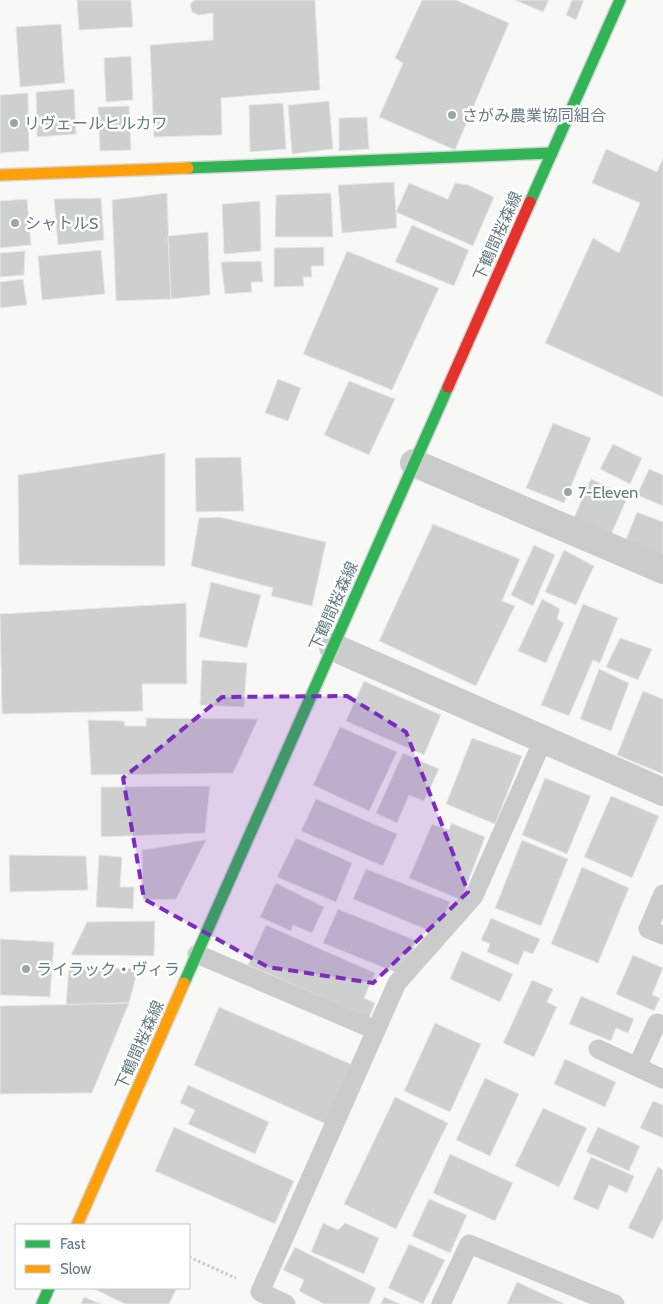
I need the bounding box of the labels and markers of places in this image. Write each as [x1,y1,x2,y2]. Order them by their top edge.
place label: さがみ農業協同組合 [462,106,606,125]
marker: さがみ農業協同組合 [446,109,458,121]
place label: リヴェールヒルカワ [24,114,168,133]
marker: リヴェールヒルカワ [8,117,20,129]
place label: シャトルS [25,214,98,233]
marker: シャトルS [9,217,21,229]
place label: 7-Eleven [578,483,638,502]
marker: 7-Eleven [562,486,574,498]
place label: ライラック・ヴィラ [36,960,180,979]
marker: ライラック・ヴィラ [20,963,32,975]

